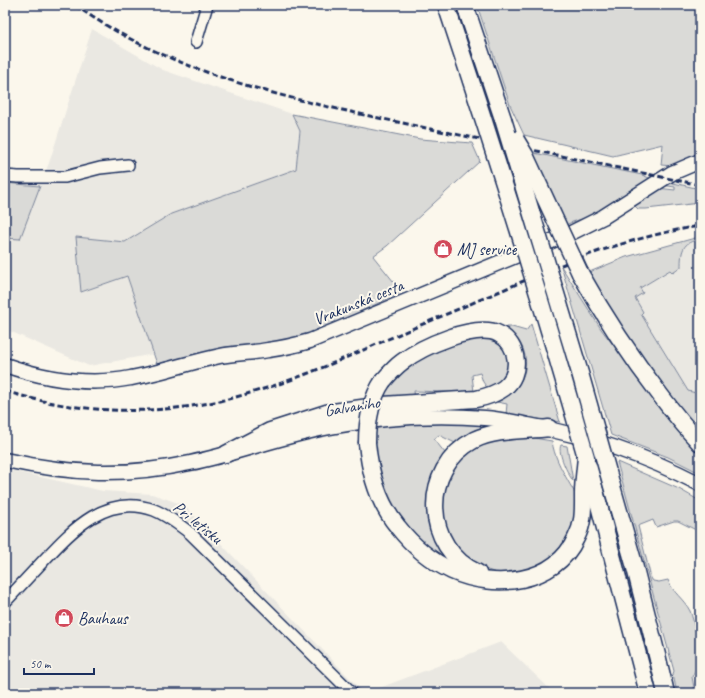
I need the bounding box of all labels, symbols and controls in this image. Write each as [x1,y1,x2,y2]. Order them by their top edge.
shop icon: MJ service [432,238,454,260]
place label: MJ service [457,239,518,260]
street label: Vrakunská cesta [310,275,407,330]
street label: Galvaniho [323,392,382,421]
street label: Pri letisku [169,496,228,550]
shop icon: Bauhaus [53,607,75,629]
place label: Bauhaus [78,608,129,629]
scale bar [24,650,94,676]
text: 50 m [30,656,52,672]

